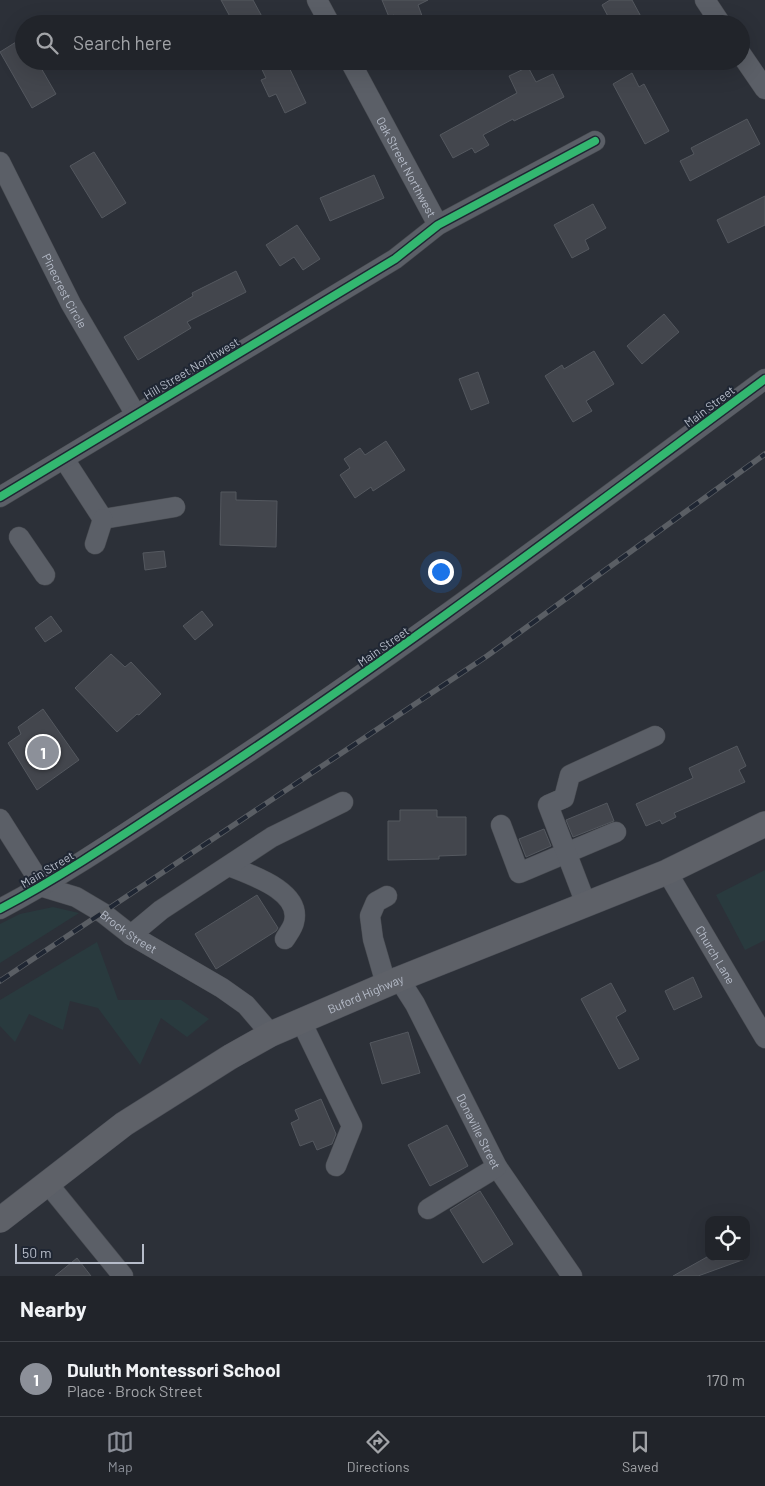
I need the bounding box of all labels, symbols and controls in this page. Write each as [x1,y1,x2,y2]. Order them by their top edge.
search box [15,15,750,70]
icon: search [33,29,61,57]
text: Search here [73,31,172,54]
street label: Oak Street Northwest [374,114,439,219]
street label: Pinecrest Circle [40,251,90,330]
street label: Hill Street Northwest [141,334,241,402]
street label: Main Street [681,383,737,429]
your location [428,559,454,585]
street label: Main Street [355,623,411,669]
pin: 1 [27,733,59,771]
street label: Main Street [18,848,76,890]
street label: Brock Street [98,907,160,956]
street label: Church Lane [693,923,738,986]
street label: Buford Highway [325,971,406,1016]
street label: Donaville Street [454,1091,504,1171]
map controls [705,1216,750,1261]
button: locate [705,1216,750,1261]
scale bar [15,1241,144,1264]
text: 50 m [22,1244,51,1261]
text: Nearby [20,1296,86,1321]
text: Duluth Montessori School [67,1358,280,1381]
text: 1 [33,1370,39,1389]
text: 170 m [706,1370,745,1389]
text: Place · Brock Street [67,1381,203,1400]
tab: Map [106,1428,134,1475]
tab: Directions [347,1428,409,1475]
tab: Saved [622,1428,659,1475]

